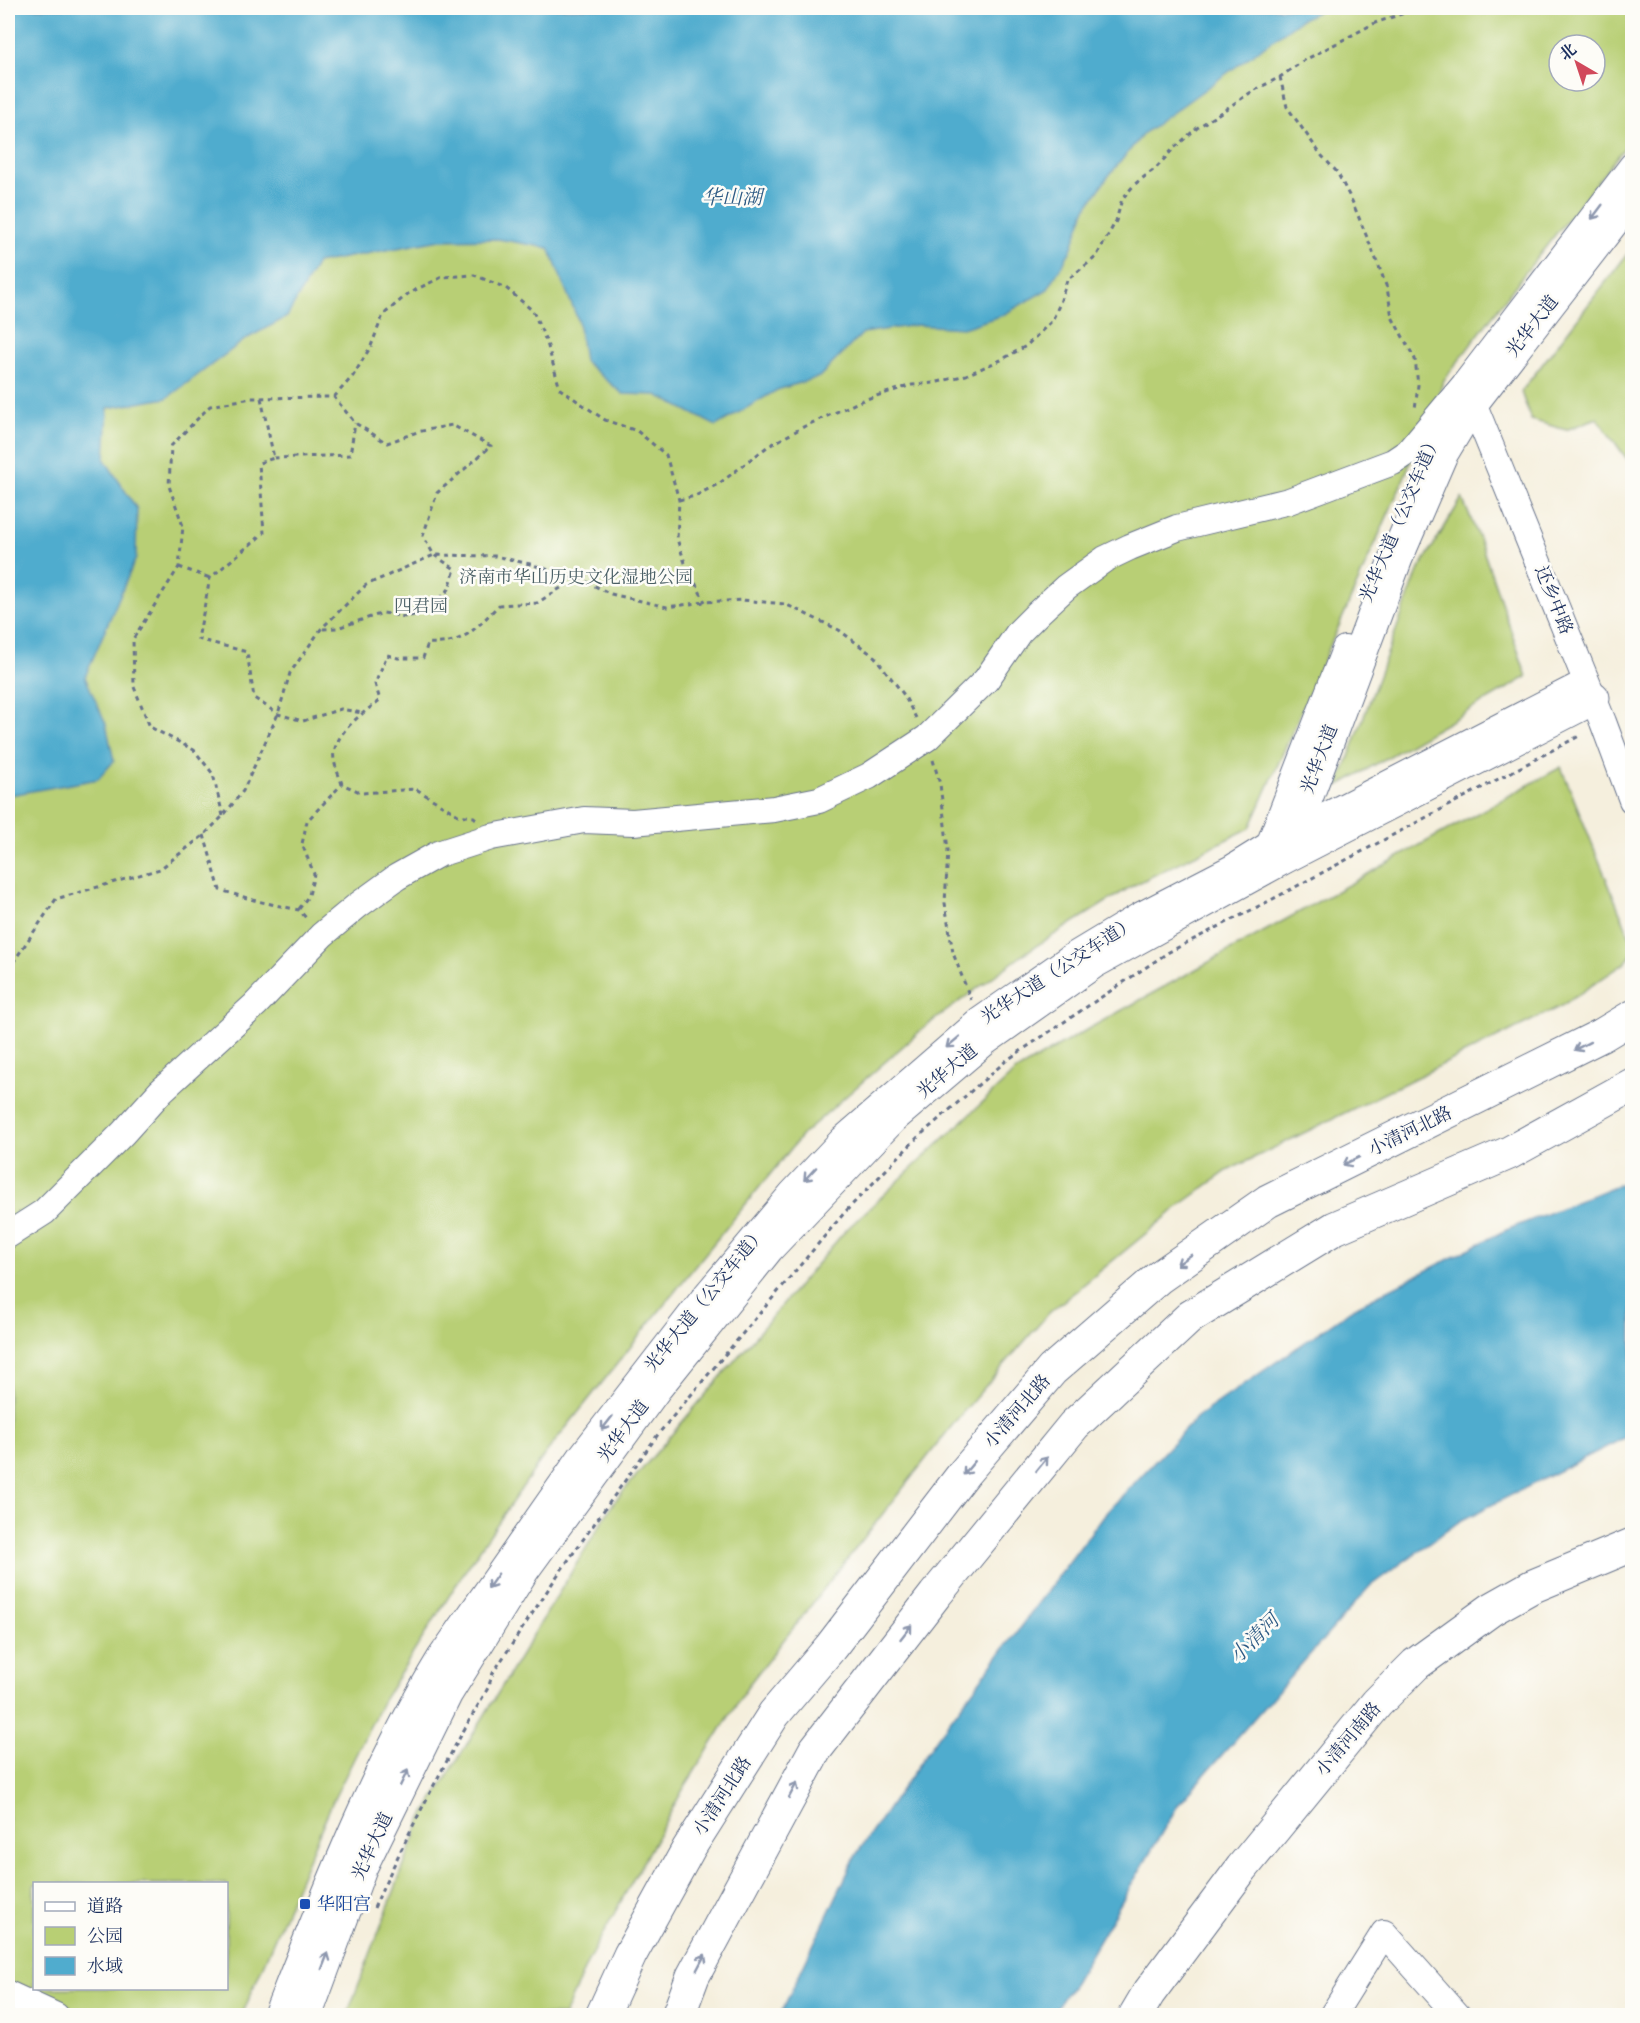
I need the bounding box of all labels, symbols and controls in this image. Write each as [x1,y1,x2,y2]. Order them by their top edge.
north arrow [1547,33,1607,93]
text: 北 [1556,40,1581,66]
water label: 华山湖 [702,186,765,211]
one-way arrow [1591,204,1603,220]
street label: 光华大道 [1502,291,1564,362]
street label: 光华大道（公交车道） [1356,431,1447,606]
street label: 还乡中路 [1528,563,1577,638]
park label: 济南市华山历史文化湿地公园 [459,567,693,590]
park label: 四君园 [394,596,448,619]
street label: 光华大道 [1297,722,1344,797]
street label: 光华大道（公交车道） [977,913,1141,1030]
one-way arrow [946,1035,961,1049]
street label: 光华大道 [913,1040,983,1104]
one-way arrow [1573,1040,1591,1052]
street label: 小清河北路 [1365,1102,1456,1162]
one-way arrow [1342,1155,1360,1167]
one-way arrow [803,1167,817,1182]
street label: 光华大道（公交车道） [641,1223,772,1377]
one-way arrow [1176,1254,1192,1266]
street label: 小清河北路 [980,1370,1056,1453]
street label: 光华大道 [593,1396,655,1468]
one-way arrow [601,1415,614,1431]
one-way arrow [1036,1456,1049,1472]
one-way arrow [962,1460,975,1476]
one-way arrow [487,1573,499,1589]
water label: 小清河 [1225,1607,1287,1669]
one-way arrow [900,1624,913,1640]
street label: 小清河南路 [1311,1698,1387,1782]
street label: 小清河北路 [689,1753,757,1841]
one-way arrow [399,1769,410,1787]
one-way arrow [787,1782,799,1799]
street label: 光华大道 [348,1809,399,1884]
legend [33,1882,228,1990]
place label: 华阳宫 [317,1894,371,1917]
text: 道路 [87,1896,123,1919]
marker: 华阳宫 [298,1897,312,1911]
text: 公园 [87,1926,123,1949]
one-way arrow [320,1952,331,1971]
one-way arrow [696,1953,707,1971]
text: 水域 [87,1956,123,1979]

